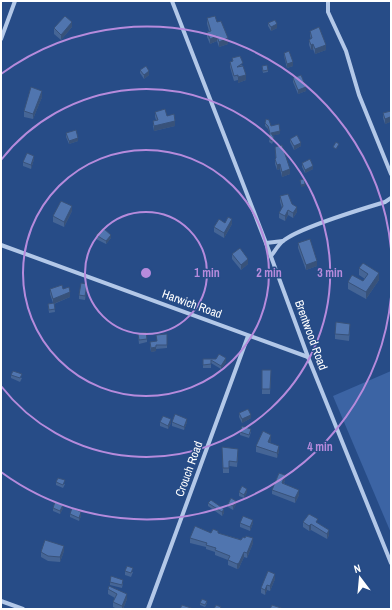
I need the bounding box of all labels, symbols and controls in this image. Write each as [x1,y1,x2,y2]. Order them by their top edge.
text: 1 min [194,265,220,281]
text: 2 min [256,265,282,281]
text: 3 min [317,265,343,281]
centre of rings [139,266,153,280]
street label: Harwich Road [160,286,224,322]
street label: Brentwood Road [291,298,331,372]
street label: Crouch Road [172,439,206,499]
text: 4 min [307,439,333,455]
north arrow [340,558,380,598]
text: N [352,561,362,576]

